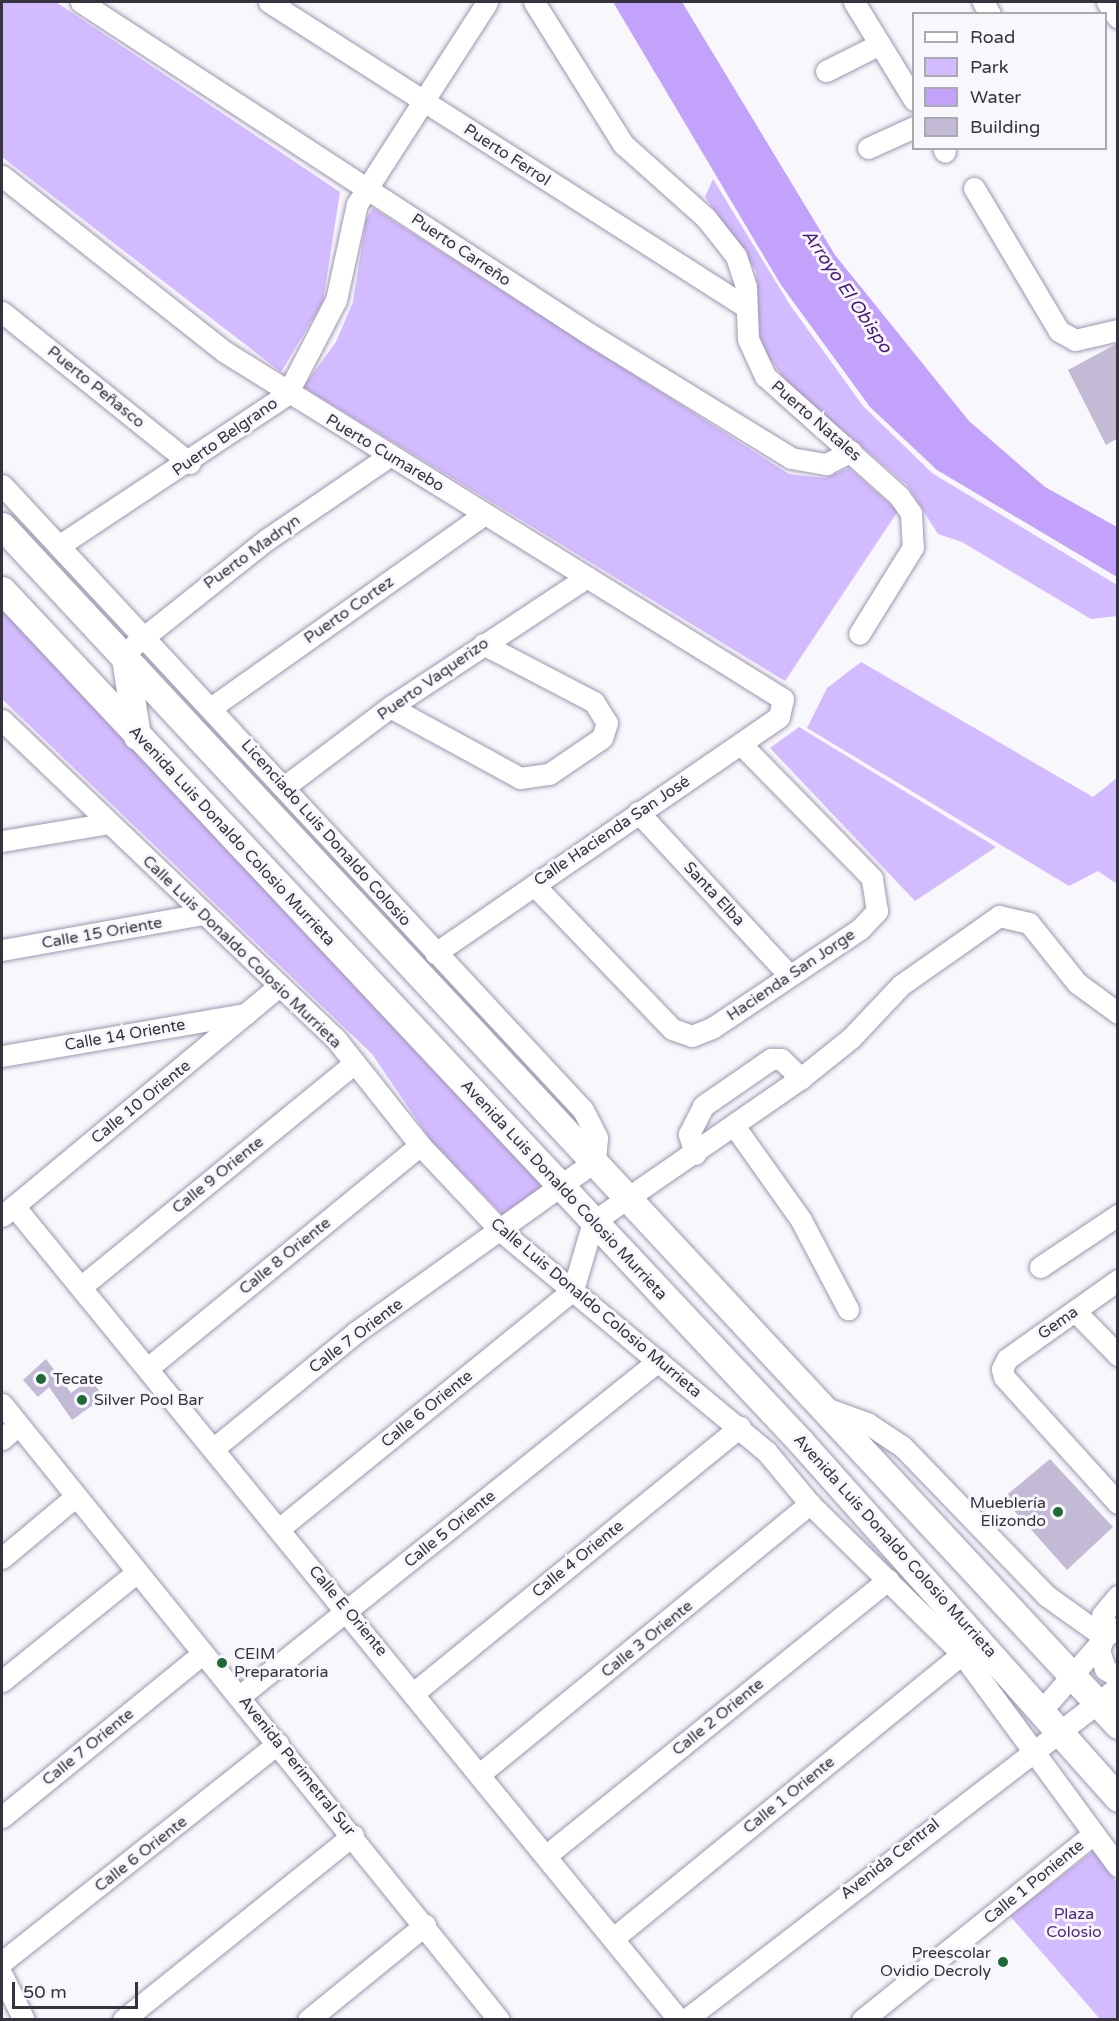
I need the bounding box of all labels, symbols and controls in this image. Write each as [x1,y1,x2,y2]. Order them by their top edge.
legend [912,12,1107,150]
text: Road [970,26,1015,48]
text: Park [970,56,1008,78]
text: Water [970,86,1021,108]
text: Building [970,116,1040,138]
street label: Puerto Ferrol [460,120,554,190]
street label: Puerto Carreño [408,210,514,290]
water label: Arroyo El Obispo [798,225,896,357]
street label: Puerto Peñasco [43,342,149,432]
street label: Puerto Natales [767,377,865,465]
street label: Puerto Belgrano [169,394,281,480]
street label: Puerto Cumarebo [322,410,448,496]
street label: Puerto Madryn [200,511,304,593]
street label: Puerto Cortez [300,572,398,648]
street label: Puerto Vaquerizo [374,633,492,725]
street label: Avenida Luis Donaldo Colosio Murrieta [125,722,339,950]
street label: Licenciado Luis Donaldo Colosio [237,736,415,930]
street label: Calle Hacienda San José [531,772,693,890]
street label: Calle Luis Donaldo Colosio Murrieta [138,851,346,1053]
street label: Santa Elba [679,858,749,930]
street label: Calle 15 Oriente [40,913,164,953]
street label: Hacienda San Jorge [723,925,859,1025]
street label: Calle 14 Oriente [63,1015,187,1055]
street label: Calle 10 Oriente [87,1056,195,1148]
street label: Avenida Luis Donaldo Colosio Murrieta [457,1076,671,1304]
street label: Calle 9 Oriente [168,1132,268,1218]
street label: Calle 8 Oriente [235,1213,335,1299]
street label: Calle Luis Donaldo Colosio Murrieta [487,1214,705,1402]
street label: Calle 7 Oriente [305,1295,407,1377]
street label: Gema [1034,1302,1082,1344]
street label: Calle 6 Oriente [377,1366,477,1452]
place label: Tecate [53,1369,103,1389]
marker: Tecate [34,1372,48,1386]
place label: Silver Pool Bar [94,1390,204,1410]
marker: Silver Pool Bar [75,1393,89,1407]
street label: Avenida Luis Donaldo Colosio Murrieta [790,1430,1000,1662]
street label: Calle 5 Oriente [400,1486,500,1572]
place label: Mueblería Elizondo [970,1493,1046,1531]
marker: Mueblería Elizondo [1051,1505,1065,1519]
street label: Calle 4 Oriente [528,1516,628,1602]
street label: Calle E Oriente [305,1562,391,1660]
street label: Calle 3 Oriente [597,1596,697,1682]
place label: CEIM Preparatoria [234,1644,328,1682]
marker: CEIM Preparatoria [215,1656,229,1670]
street label: Calle 2 Oriente [668,1674,768,1760]
street label: Avenida Perimetral Sur [235,1692,359,1840]
street label: Calle 7 Oriente [38,1704,138,1790]
street label: Calle 1 Oriente [739,1752,839,1838]
street label: Calle 6 Oriente [91,1812,191,1896]
street label: Avenida Central [837,1814,943,1904]
street label: Calle 1 Poniente [980,1836,1088,1928]
park label: Plaza Colosio [1046,1904,1102,1942]
place label: Preescolar Ovidio Decroly [880,1943,991,1981]
marker: Preescolar Ovidio Decroly [996,1955,1010,1969]
scale bar [15,1970,141,2008]
text: 50 m [23,1981,67,2003]

